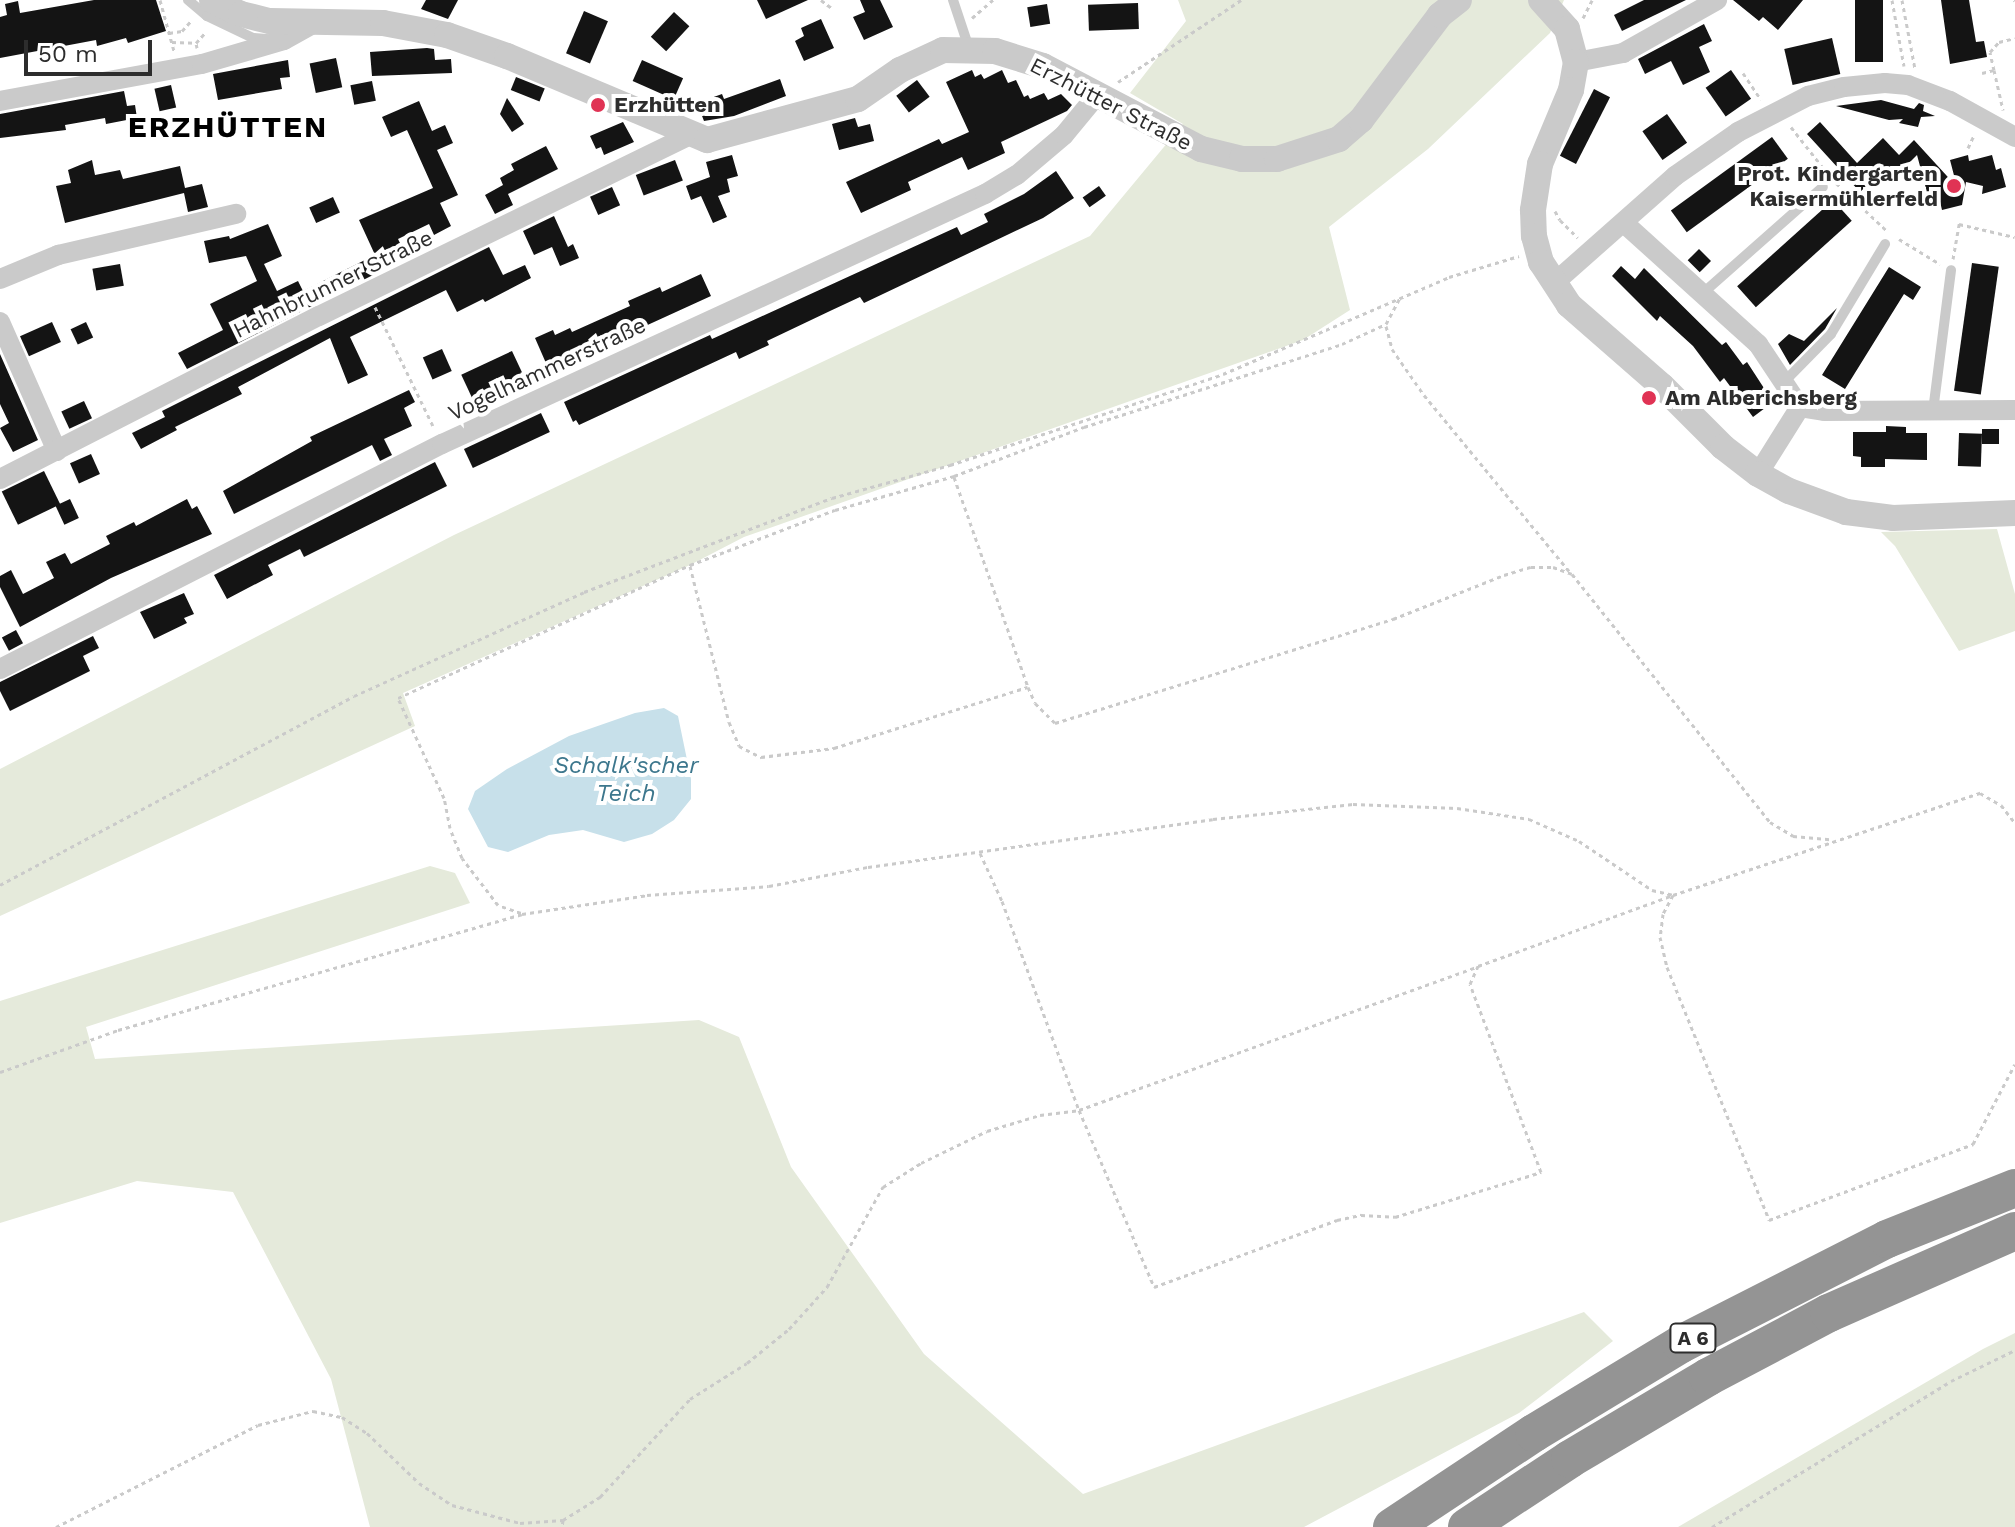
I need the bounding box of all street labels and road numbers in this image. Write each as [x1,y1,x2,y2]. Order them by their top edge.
street label: Erzhütter Straße [1025,52,1197,156]
street label: Hahnbrunner Straße [229,224,437,344]
street label: Vogelhammerstraße [444,312,650,426]
road number: A 6 [1669,1322,1717,1354]

